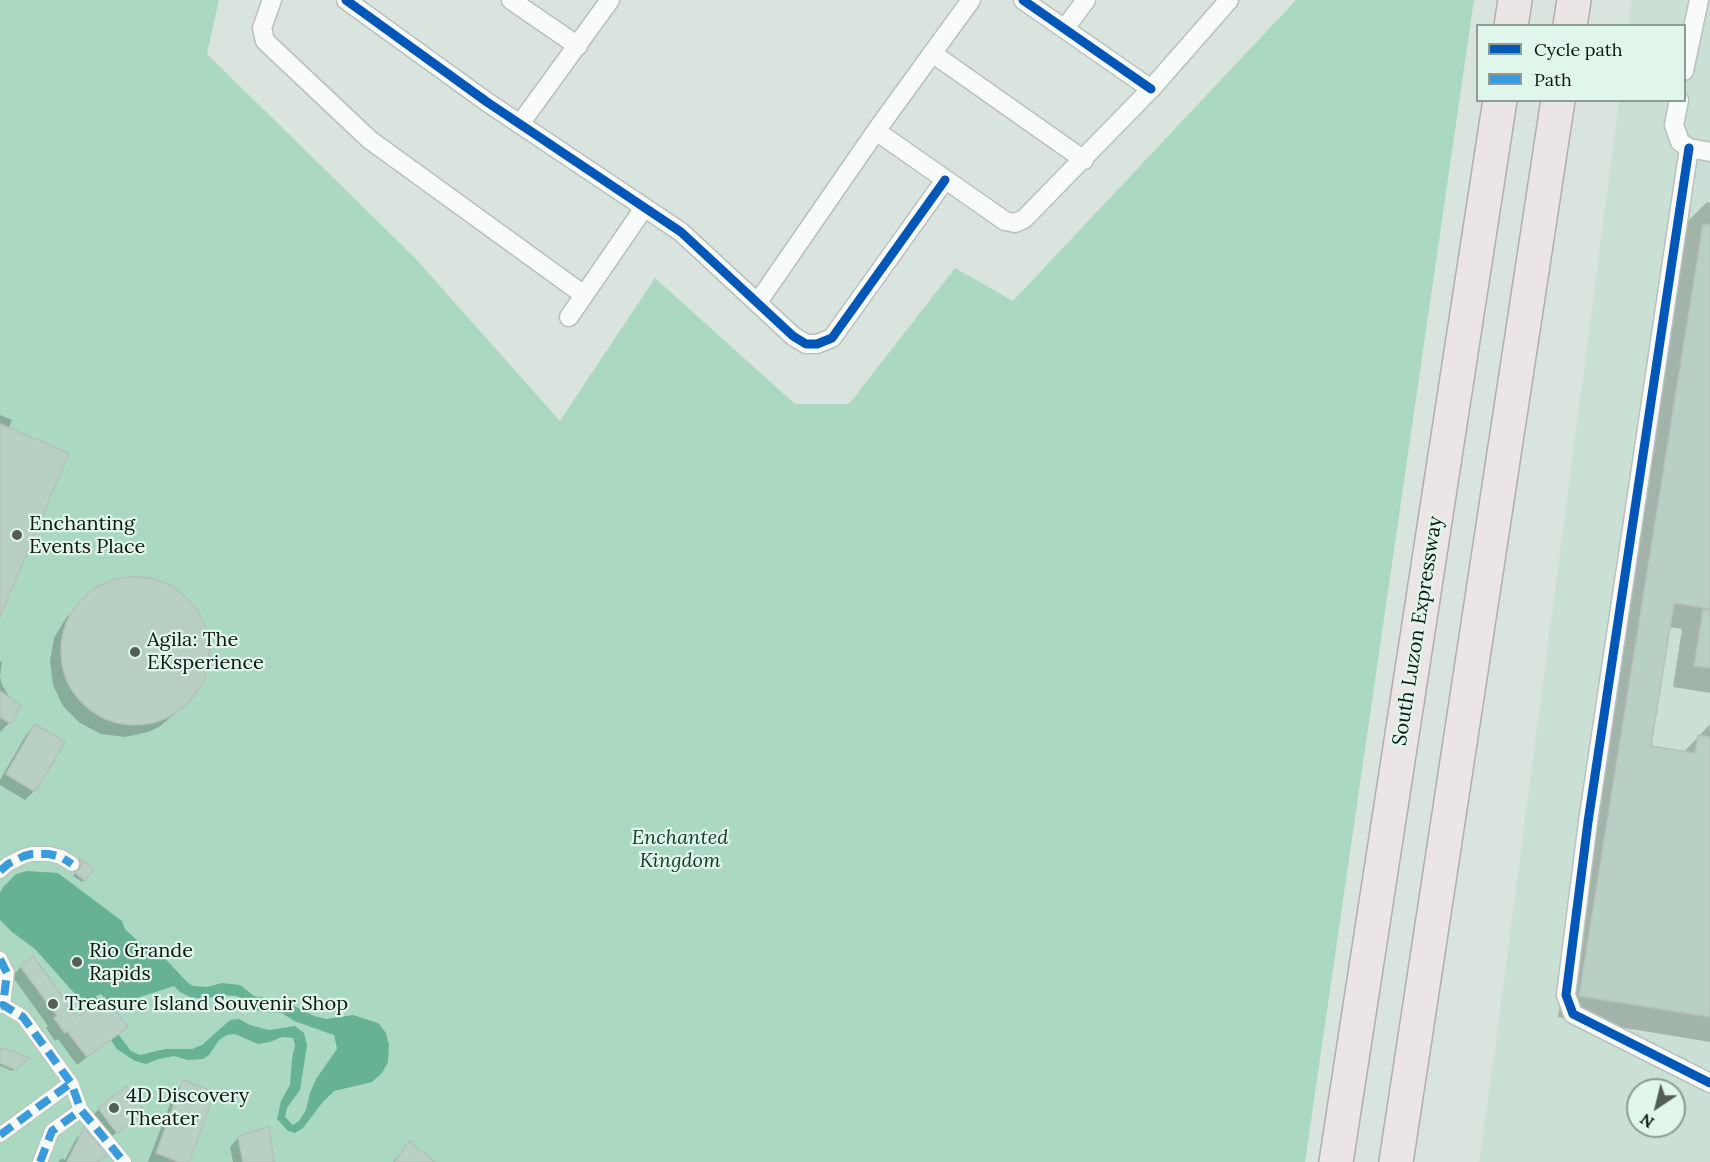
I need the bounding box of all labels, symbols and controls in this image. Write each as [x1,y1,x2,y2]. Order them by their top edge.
legend [1476,24,1686,102]
text: Cycle path [1534,38,1623,61]
text: Path [1534,68,1572,91]
place label: Enchanting Events Place [29,512,145,559]
street label: South Luzon Expressway [1388,515,1448,747]
marker: Enchanting Events Place [10,528,24,542]
place label: Agila: The EKsperience [147,628,264,675]
marker: Agila: The EKsperience [128,645,142,659]
park label: Enchanted Kingdom [632,826,728,873]
place label: Rio Grande Rapids [89,939,193,986]
marker: Rio Grande Rapids [70,955,84,969]
place label: Treasure Island Souvenir Shop [65,992,348,1016]
marker: Treasure Island Souvenir Shop [46,997,60,1011]
north arrow [1626,1078,1686,1138]
place label: 4D Discovery Theater [126,1084,249,1131]
marker: 4D Discovery Theater [107,1101,121,1115]
text: N [1636,1109,1658,1133]

